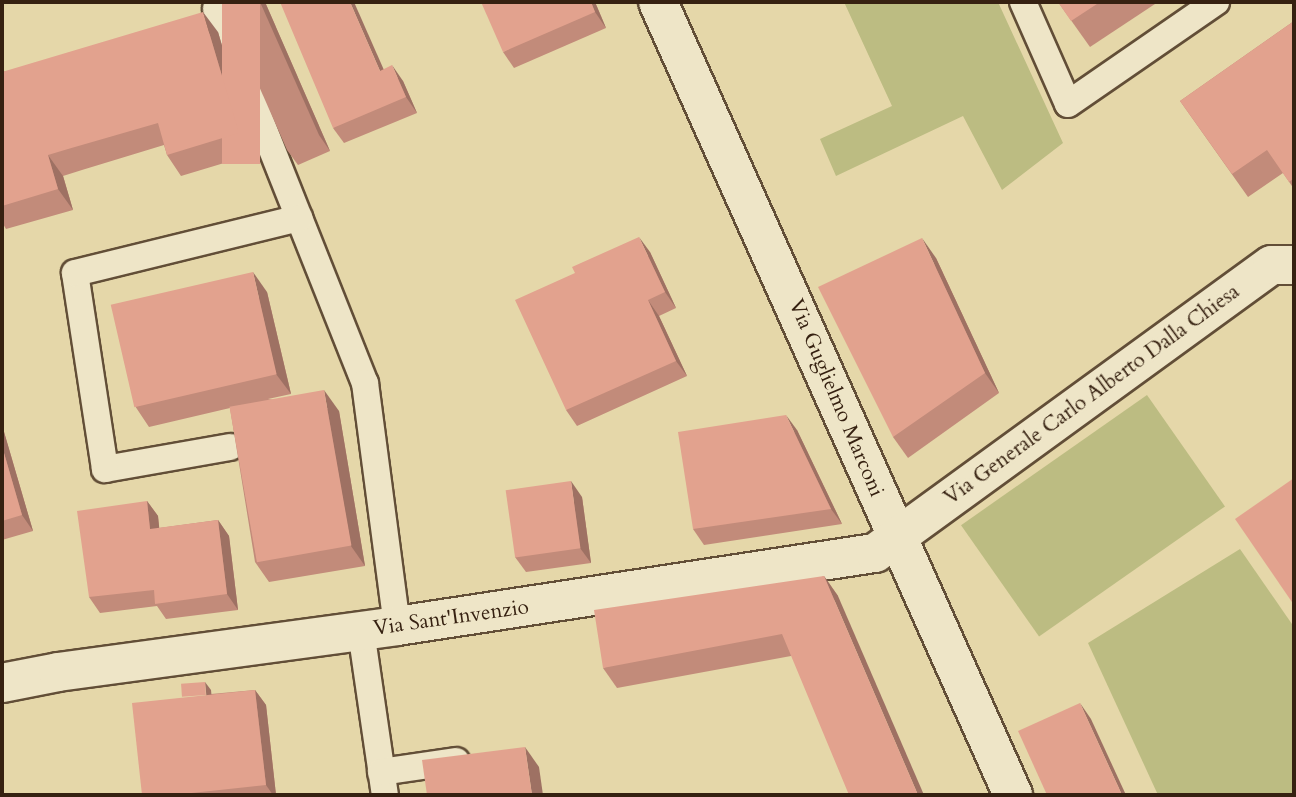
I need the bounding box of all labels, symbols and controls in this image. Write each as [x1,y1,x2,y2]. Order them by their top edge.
street label: Via Generale Carlo Alberto Dalla Chiesa [939,279,1245,511]
street label: Via Guglielmo Marconi [783,295,889,501]
street label: Via Sant'Invenzio [372,595,530,641]

